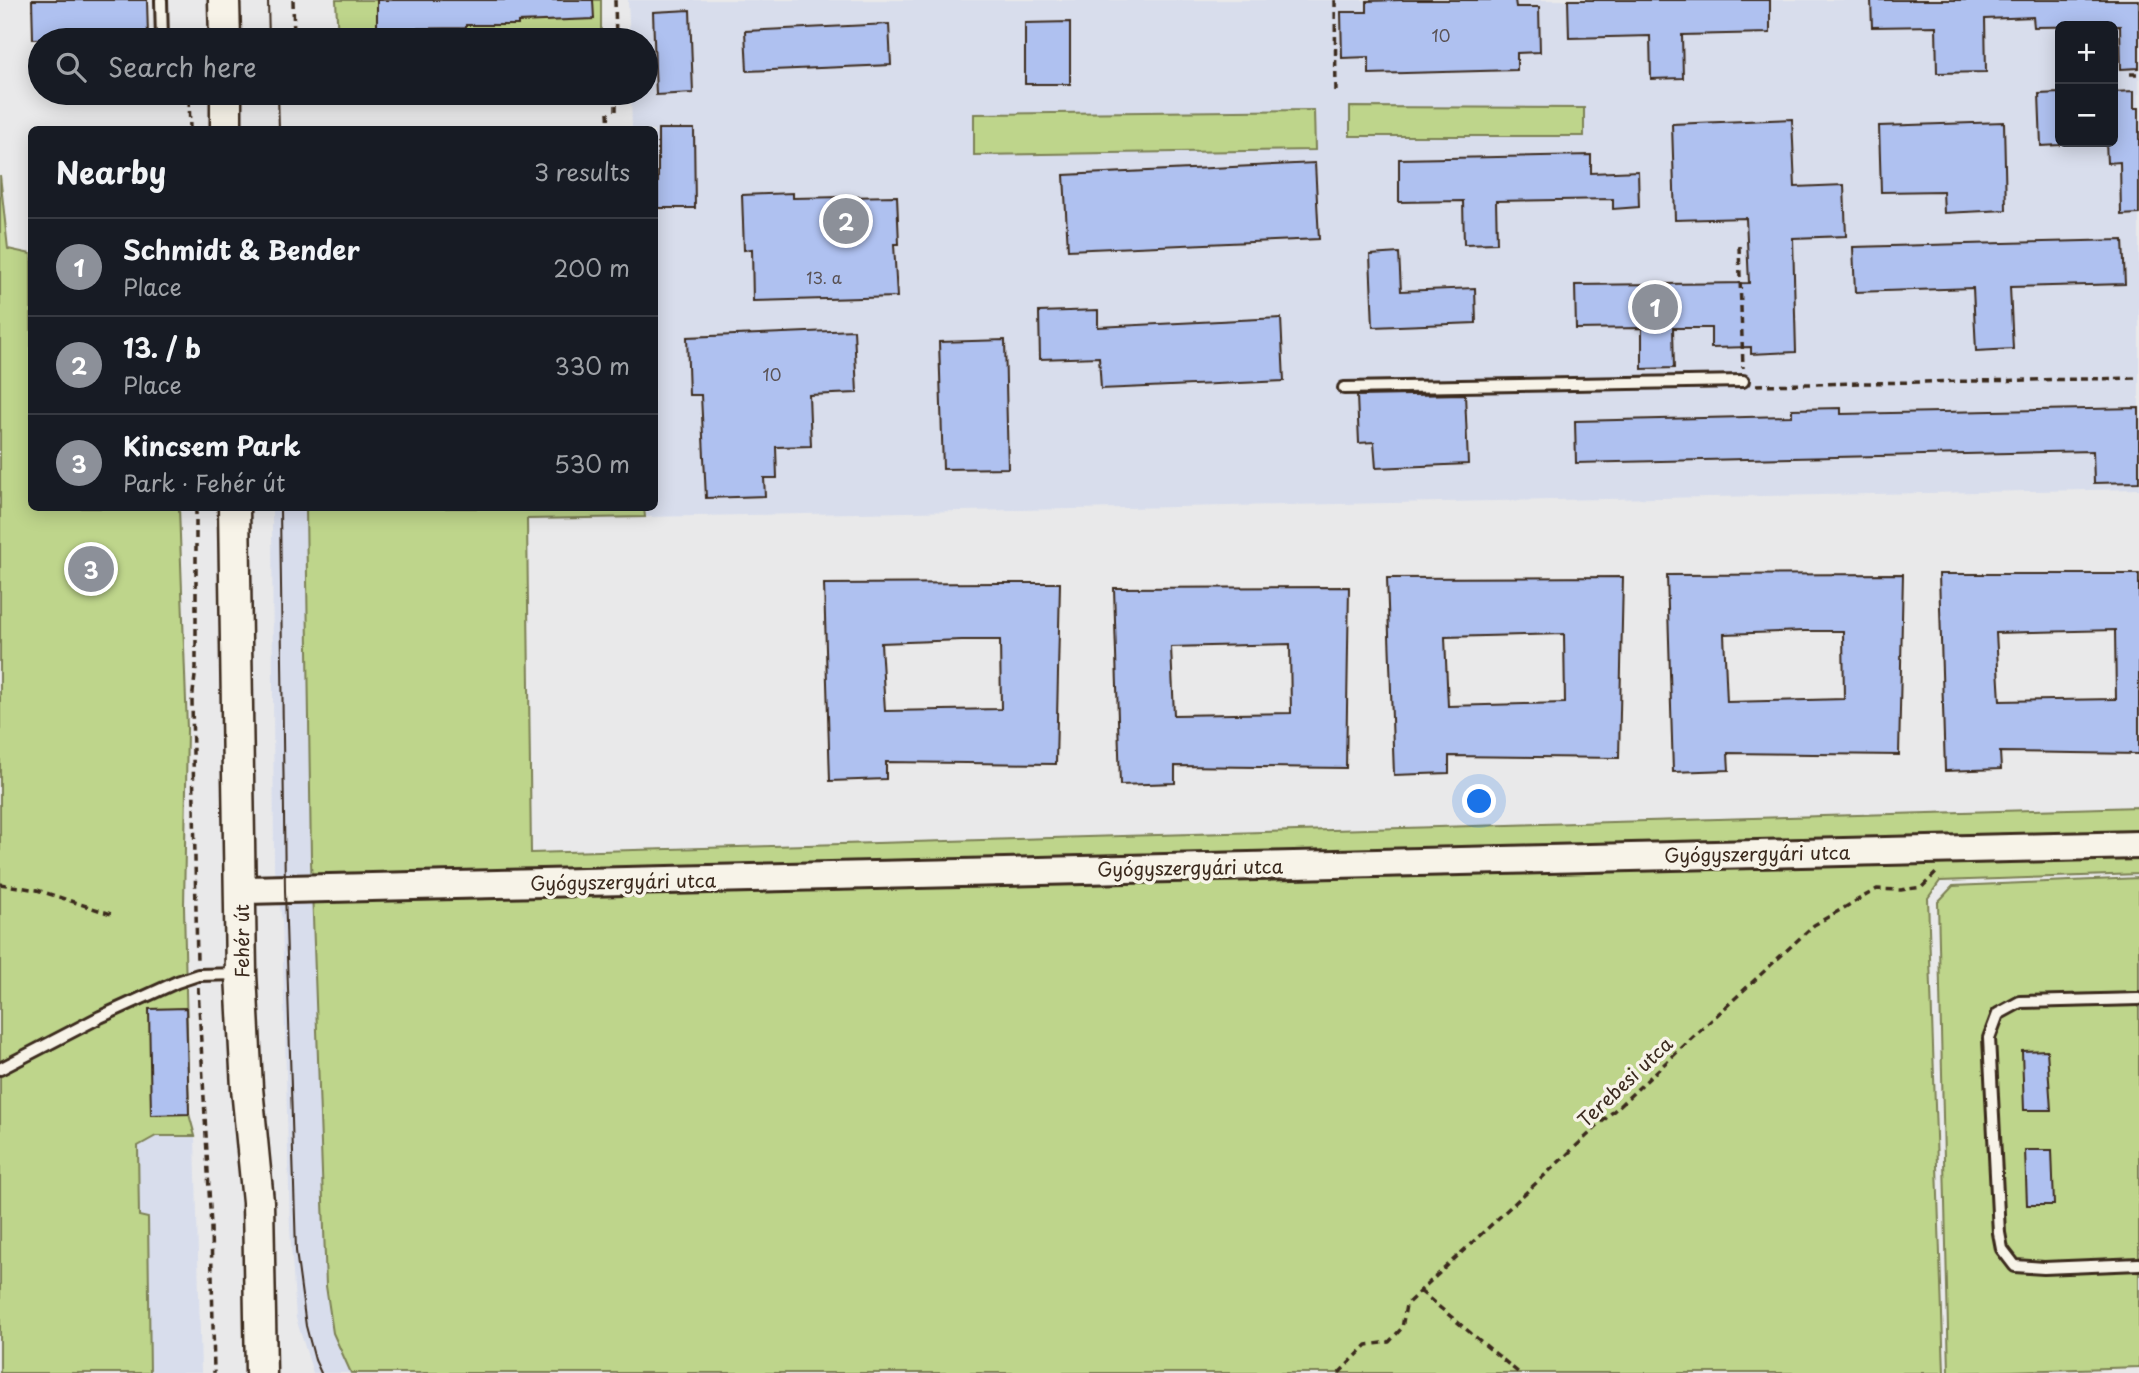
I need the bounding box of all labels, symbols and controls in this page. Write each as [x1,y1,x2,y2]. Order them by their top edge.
map controls [2055,21,2118,147]
button: + [2055,21,2118,84]
house number: 10 [1432,23,1450,47]
search box [28,28,658,105]
text: Search here [108,47,257,86]
icon: search [52,48,90,86]
button: − [2055,84,2118,147]
text: Nearby [56,149,166,194]
text: 3 results [534,154,630,189]
pin: 2 [823,195,869,247]
text: Schmidt & Bender [123,230,360,269]
text: 1 [74,250,85,285]
text: 200 m [553,250,630,285]
house number: 13. a [806,265,842,289]
text: Place [123,269,182,304]
pin: 1 [1632,281,1678,333]
text: 13. / b [123,328,201,367]
text: 2 [71,348,87,383]
text: 330 m [554,348,630,383]
house number: 10 [763,362,781,386]
text: Place [123,367,182,402]
text: Kincsem Park [123,426,301,465]
text: 3 [71,446,87,481]
text: 530 m [554,446,630,481]
text: Park · Fehér út [123,465,285,500]
pin: 3 [68,543,114,595]
your location [1462,784,1496,818]
street label: Gyógyszergyári utca [1664,837,1851,869]
street label: Gyógyszergyári utca [1097,851,1284,883]
street label: Gyógyszergyári utca [530,865,717,897]
street label: Fehér út [227,904,255,978]
street label: Terebesi utca [1570,1030,1678,1133]

